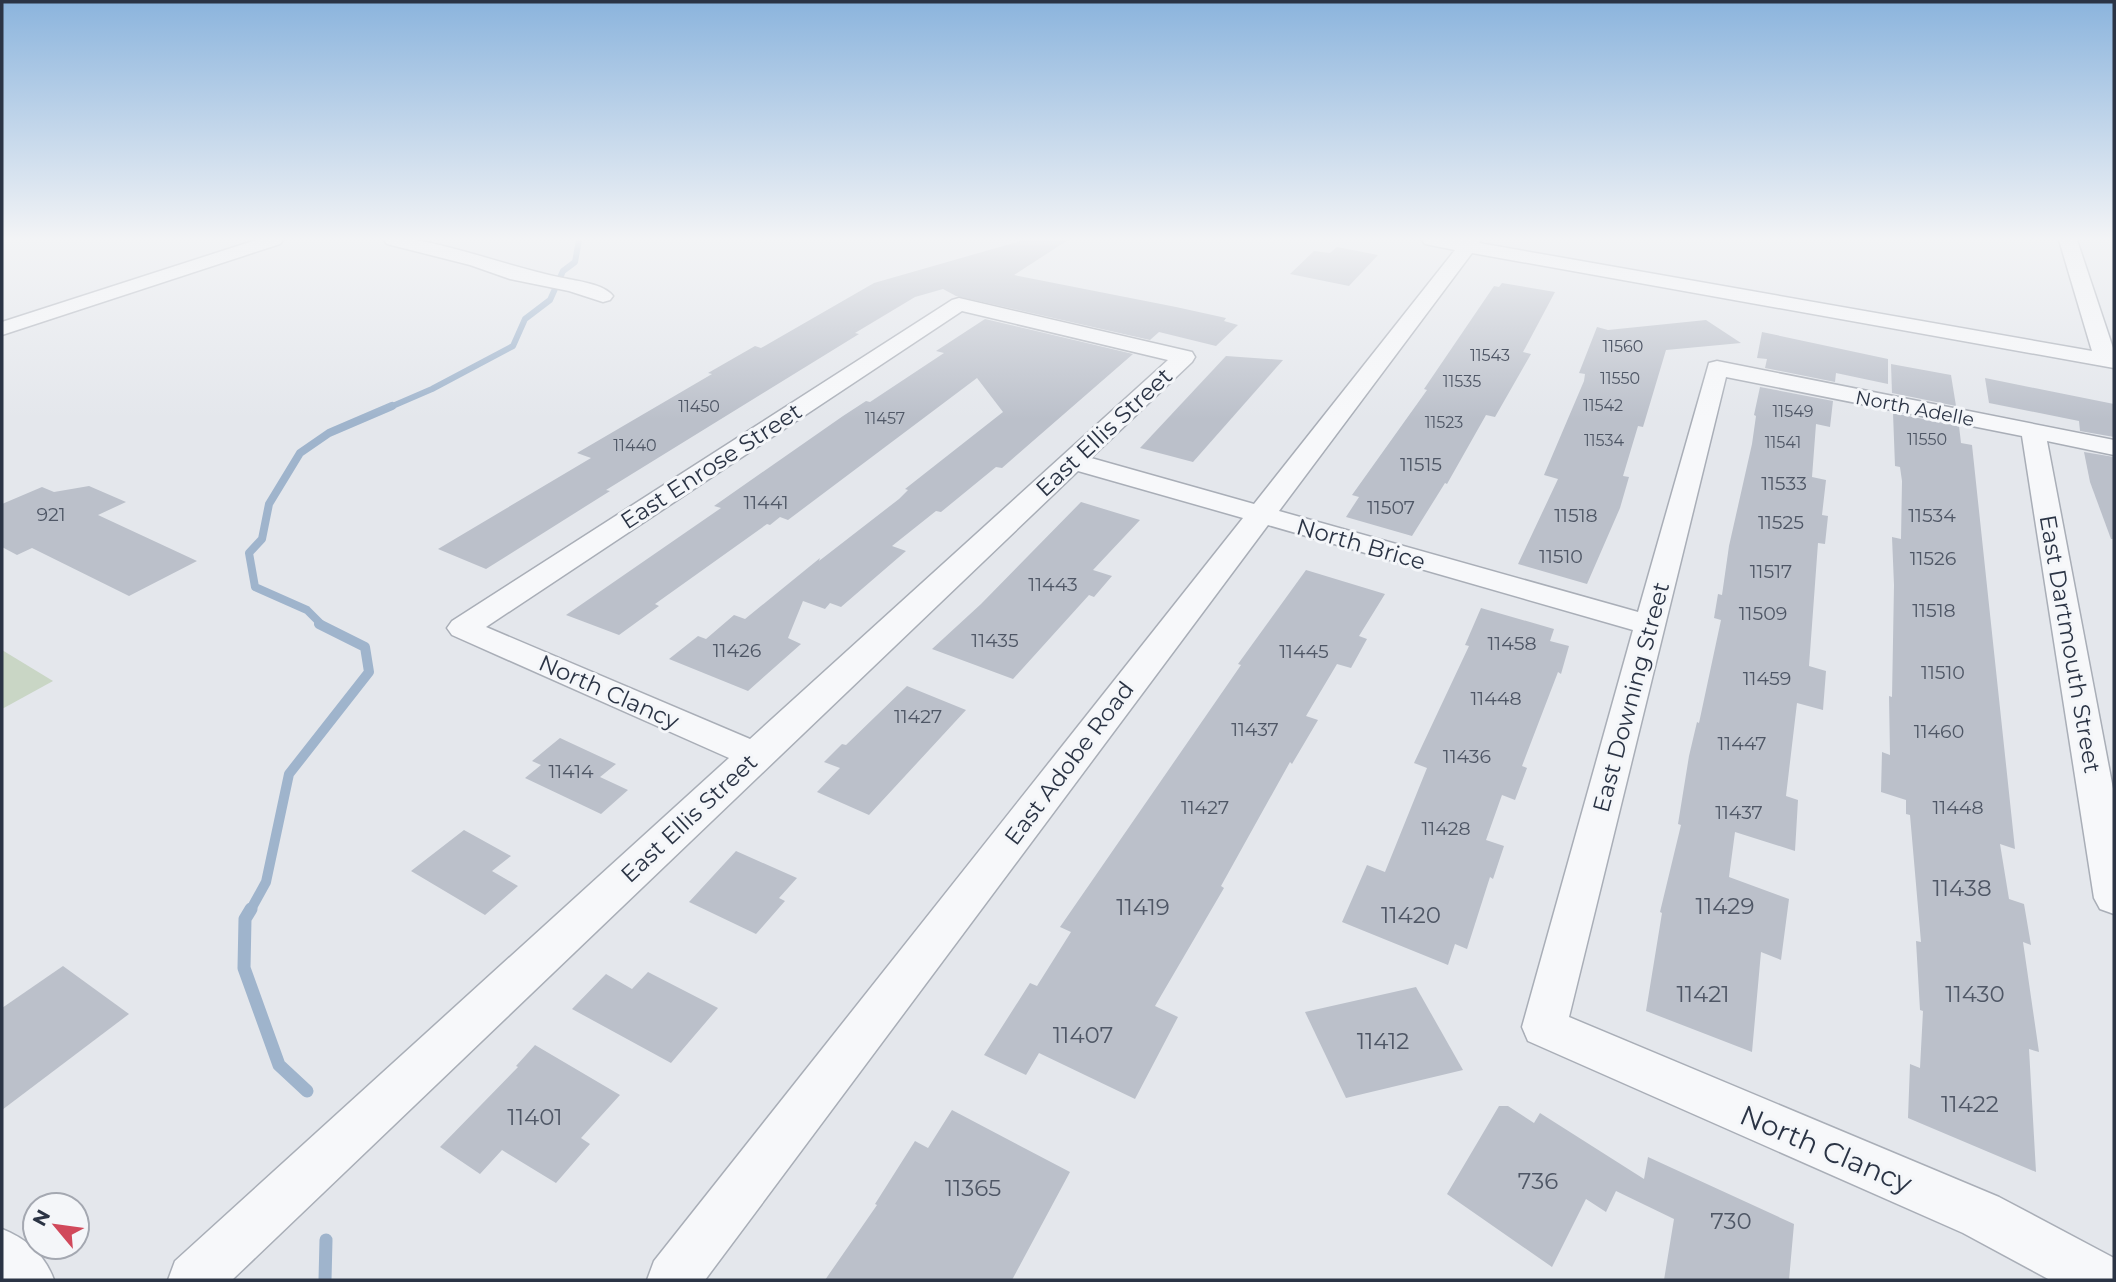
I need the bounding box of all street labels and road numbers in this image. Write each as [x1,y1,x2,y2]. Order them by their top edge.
street label: East Ellis Street [1030,362,1178,502]
street label: North Adelle [1854,386,1976,431]
street label: East Enrose Street [615,397,807,535]
street label: North Brice [1293,512,1429,576]
street label: East Dartmouth Street [2034,513,2106,775]
street label: East Downing Street [1587,579,1675,815]
street label: North Clancy [535,649,684,736]
street label: East Adobe Road [998,676,1140,850]
street label: East Ellis Street [615,748,763,888]
street label: North Clancy [1735,1098,1918,1201]

